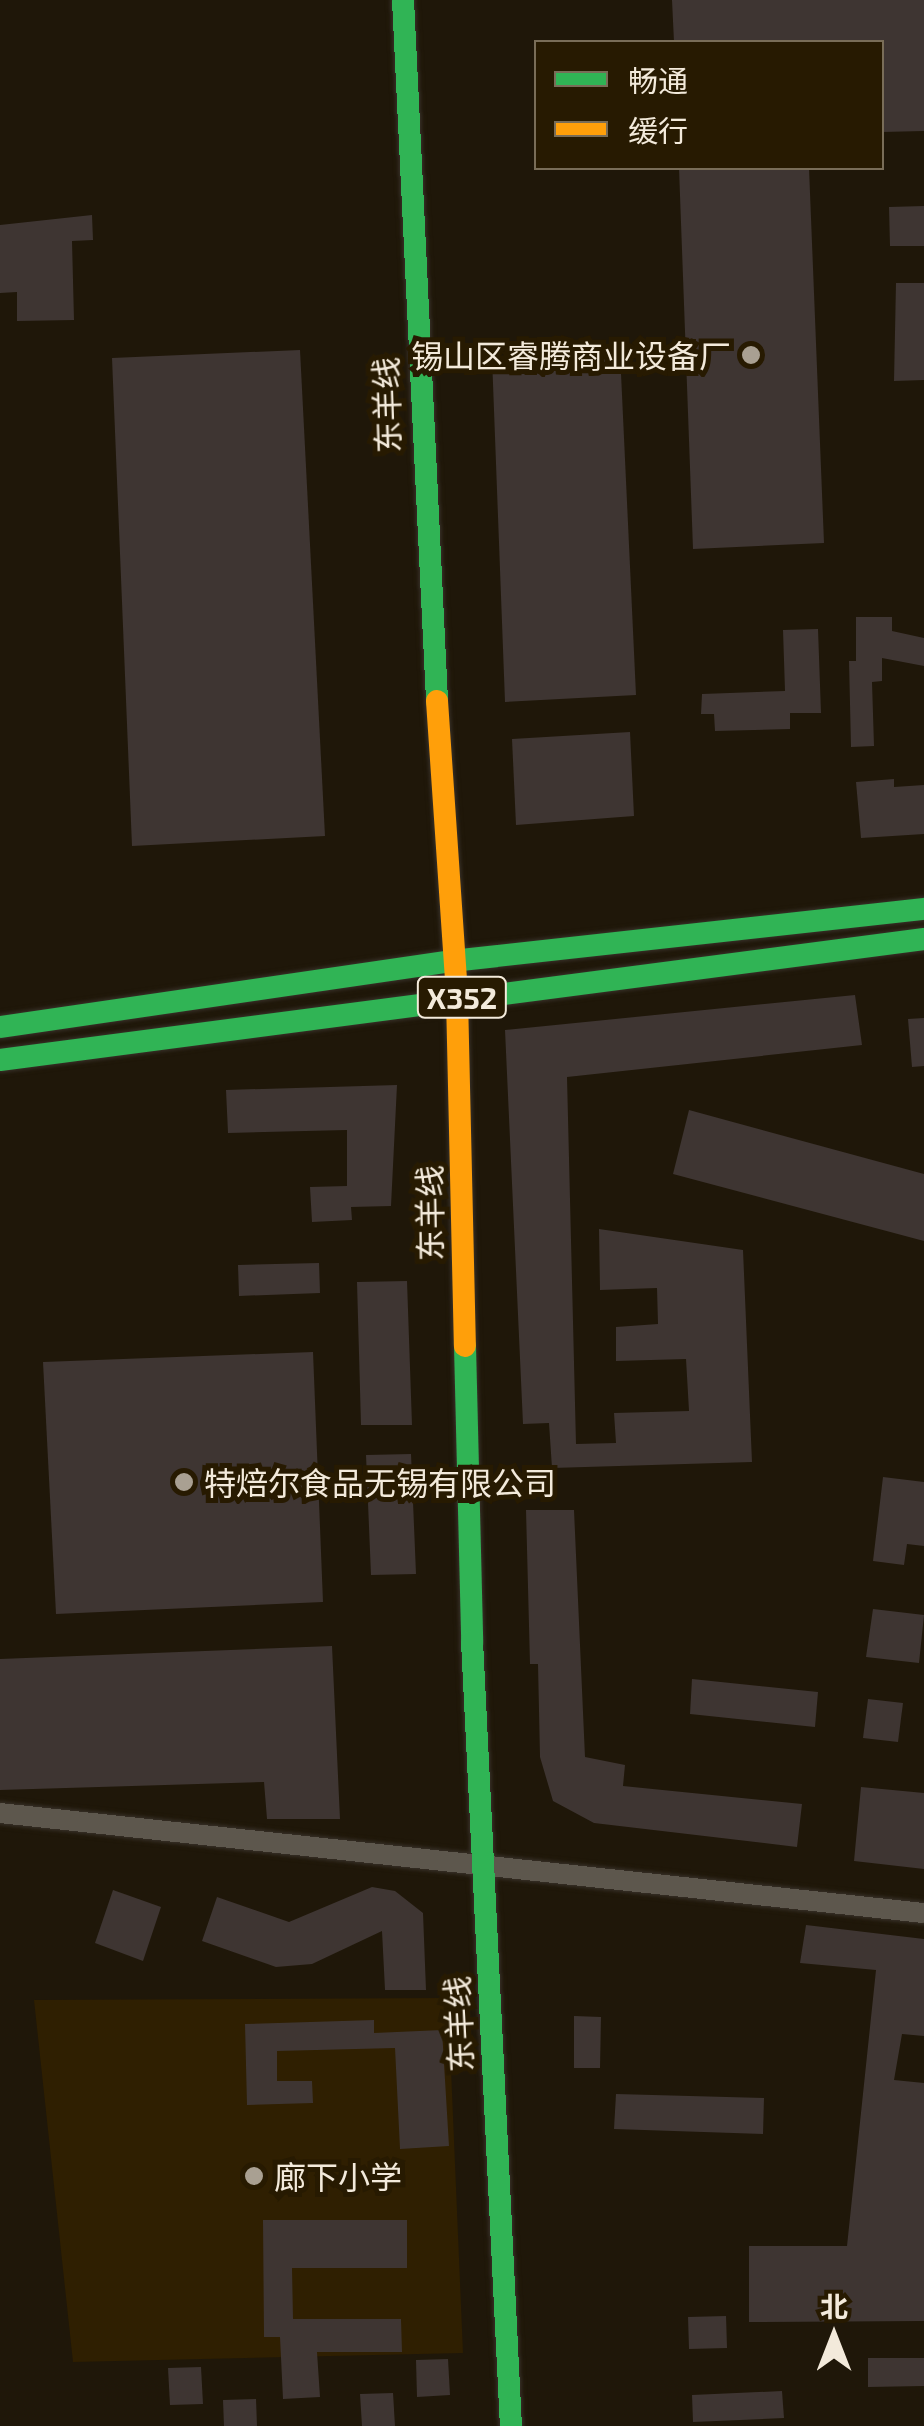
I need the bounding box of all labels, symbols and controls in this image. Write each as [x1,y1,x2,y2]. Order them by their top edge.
legend [534,40,884,170]
text: 畅通 [628,62,688,98]
text: 缓行 [628,112,688,148]
place label: 锡山区睿腾商业设备厂 [411,336,731,374]
marker: 锡山区睿腾商业设备厂 [740,344,762,366]
street label: 东羊线 [365,356,407,454]
road number: X352 [414,972,510,1022]
street label: 东羊线 [409,1165,449,1261]
place label: 特焙尔食品无锡有限公司 [204,1463,556,1501]
marker: 特焙尔食品无锡有限公司 [173,1471,195,1493]
street label: 东羊线 [436,1975,480,2073]
place label: 廊下小学 [274,2157,402,2195]
marker: 廊下小学 [243,2165,265,2187]
north arrow [784,2286,884,2386]
text: 北 [820,2289,848,2323]

